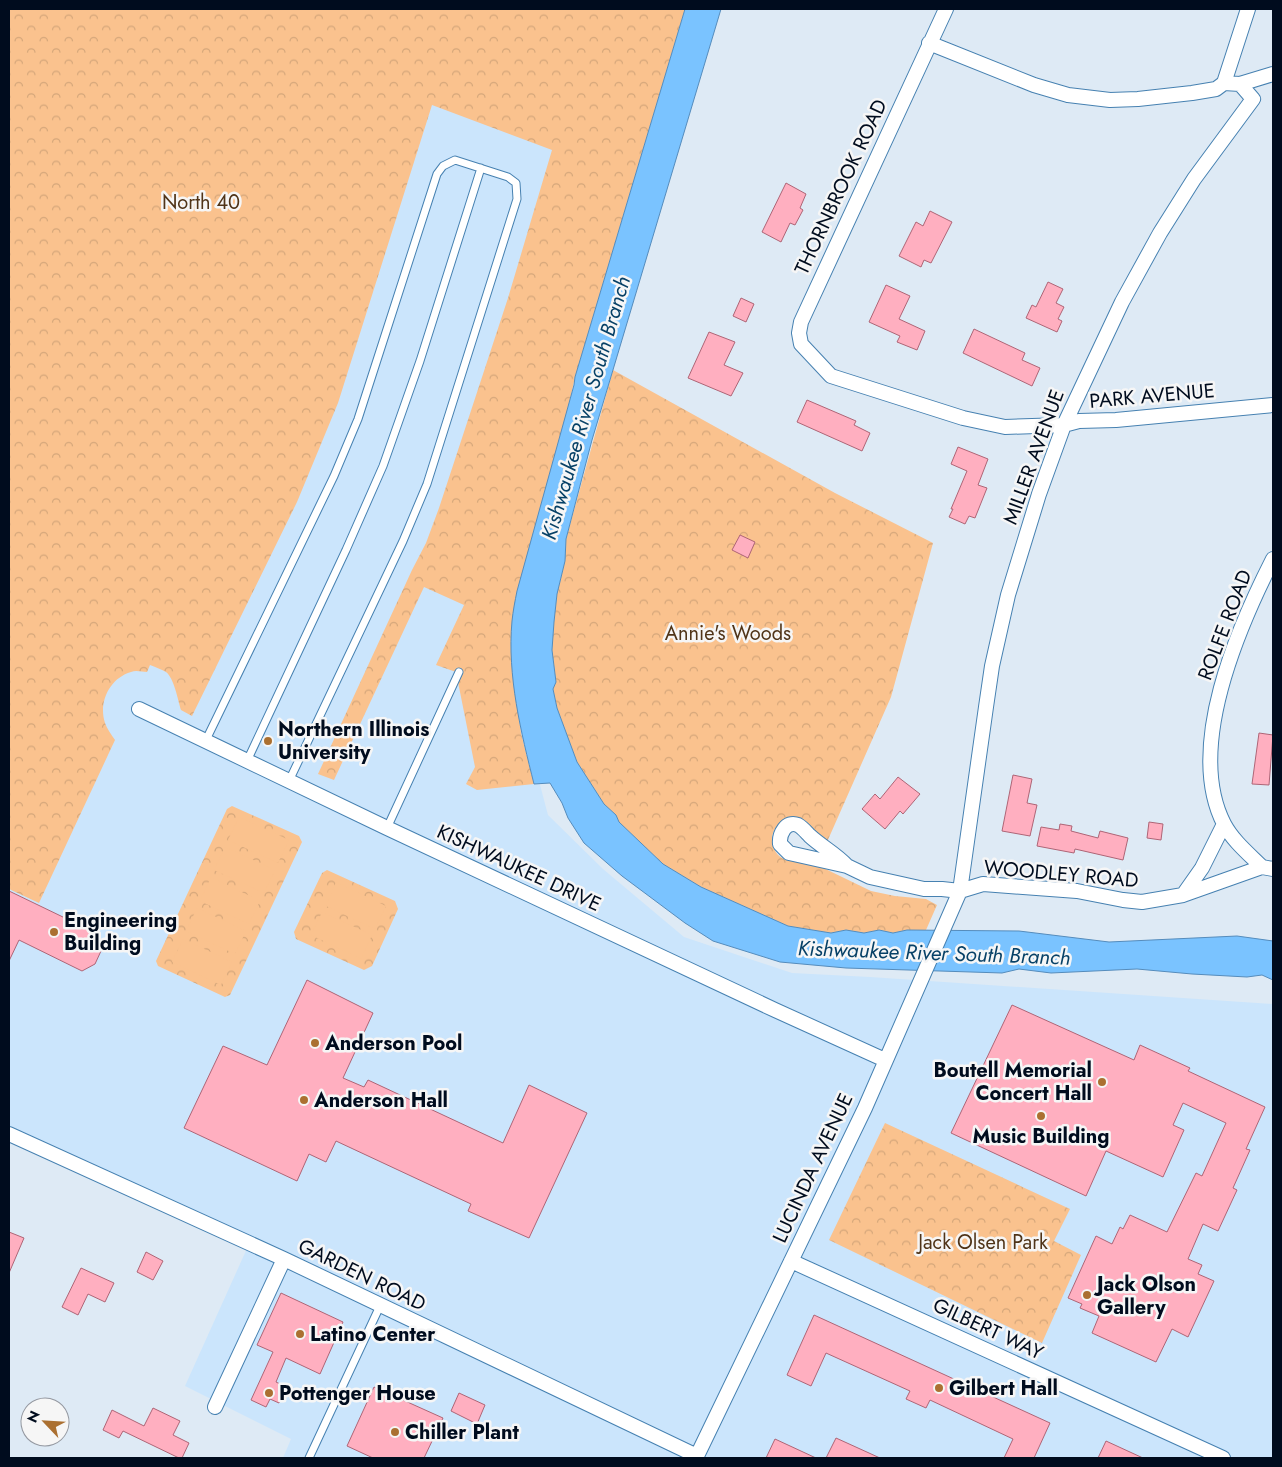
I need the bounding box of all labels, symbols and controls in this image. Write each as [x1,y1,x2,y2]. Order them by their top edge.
street label: THORNBROOK ROAD [788,95,894,279]
park label: North 40 [162,188,240,217]
water label: Kishwaukee River South Branch [534,273,638,543]
street label: PARK AVENUE [1088,376,1216,416]
street label: MILLER AVENUE [996,385,1072,529]
street label: ROLFE ROAD [1191,566,1259,684]
park label: Annie's Woods [665,619,791,648]
place label: Northern Illinois University [278,715,429,767]
marker: Northern Illinois University [262,735,274,747]
street label: KISHWAUKEE DRIVE [432,817,606,919]
street label: WOODLEY ROAD [982,853,1140,895]
place label: Engineering Building [64,906,177,958]
marker: Engineering Building [48,926,60,938]
water label: Kishwaukee River South Branch [797,933,1071,973]
place label: Anderson Pool [324,1029,463,1058]
marker: Anderson Pool [309,1037,321,1049]
place label: Boutell Memorial Concert Hall [933,1056,1092,1108]
marker: Boutell Memorial Concert Hall [1096,1076,1108,1088]
place label: Anderson Hall [313,1086,448,1115]
street label: LUCINDA AVENUE [766,1088,860,1248]
marker: Anderson Hall [298,1094,310,1106]
marker: Music Building [1035,1110,1047,1122]
place label: Music Building [972,1122,1110,1151]
park label: Jack Olsen Park [915,1228,1048,1257]
street label: GARDEN ROAD [293,1232,431,1318]
place label: Jack Olson Gallery [1093,1270,1196,1322]
marker: Jack Olson Gallery [1081,1289,1093,1301]
street label: GILBERT WAY [928,1291,1049,1368]
place label: Latino Center [310,1320,436,1349]
marker: Latino Center [294,1328,306,1340]
place label: Gilbert Hall [949,1374,1058,1403]
place label: Pottenger House [279,1379,436,1408]
marker: Gilbert Hall [933,1382,945,1394]
marker: Pottenger House [263,1387,275,1399]
north arrow [20,1397,70,1447]
text: N [22,1407,45,1426]
place label: Chiller Plant [405,1418,520,1447]
marker: Chiller Plant [389,1426,401,1438]

